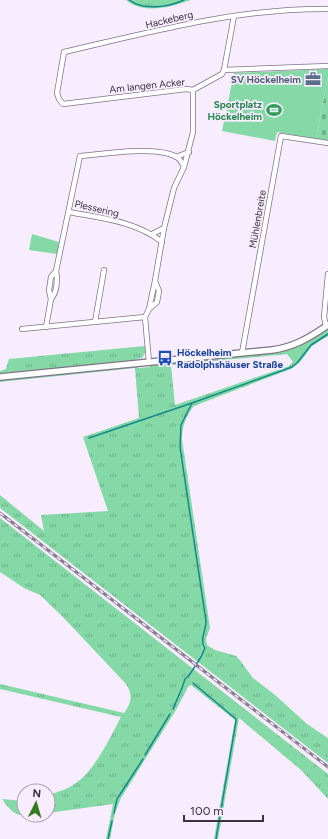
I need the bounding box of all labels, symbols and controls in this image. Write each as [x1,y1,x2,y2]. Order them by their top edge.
street label: Hackeberg [144,8,194,31]
office icon: SV Höckelheim [304,70,322,88]
place label: SV Höckelheim [231,73,301,86]
street label: Am langen Acker [109,75,186,96]
place label: Sportplatz Höckelheim [208,98,262,123]
sports icon: Sportplatz Höckelheim [265,101,283,119]
street label: Mühlenbreite [246,188,269,249]
street label: Plessering [73,197,121,220]
place label: Höckelheim Radolphshäuser Straße [177,346,283,371]
bus stop icon: Höckelheim Radolphshäuser Straße [156,349,174,367]
north arrow [16,783,56,823]
text: N [32,787,42,800]
scale bar [184,797,263,823]
text: 100 m [190,804,224,818]

